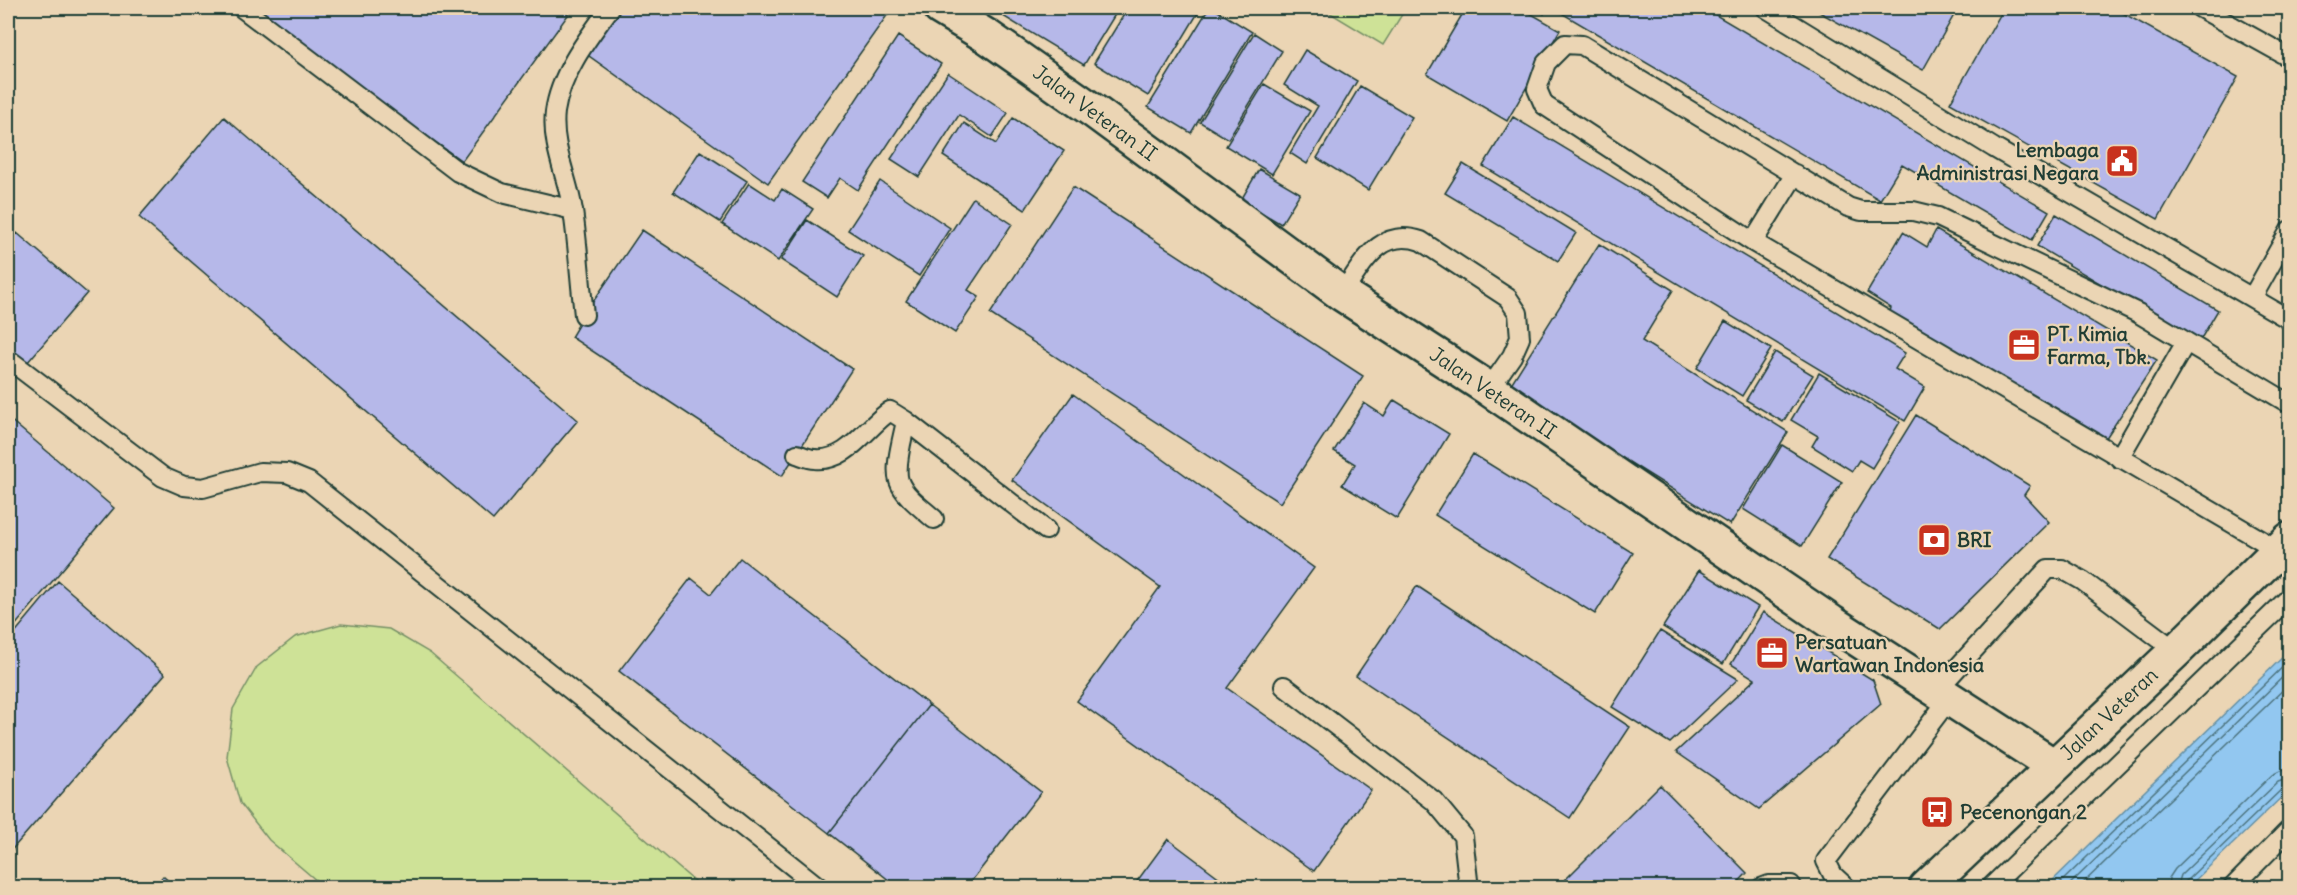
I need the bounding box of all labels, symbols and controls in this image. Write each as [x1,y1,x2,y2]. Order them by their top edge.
street label: Jalan Veteran II [1029,59,1162,166]
place label: Lembaga Administrasi Negara [1916,137,2100,185]
public building icon: Lembaga Administrasi Negara [2104,143,2140,179]
place label: PT. Kimia Farma, Tbk. [2047,321,2151,369]
office icon: PT. Kimia Farma, Tbk. [2006,327,2042,363]
street label: Jalan Veteran II [1425,341,1561,444]
bank icon: BRI [1916,522,1952,558]
place label: BRI [1957,527,1992,552]
place label: Persatuan Wartawan Indonesia [1795,629,1985,677]
office icon: Persatuan Wartawan Indonesia [1754,635,1790,671]
street label: Jalan Veteran [2055,662,2163,765]
bus stop icon: Pecenongan 2 [1919,794,1955,830]
place label: Pecenongan 2 [1960,799,2087,824]

